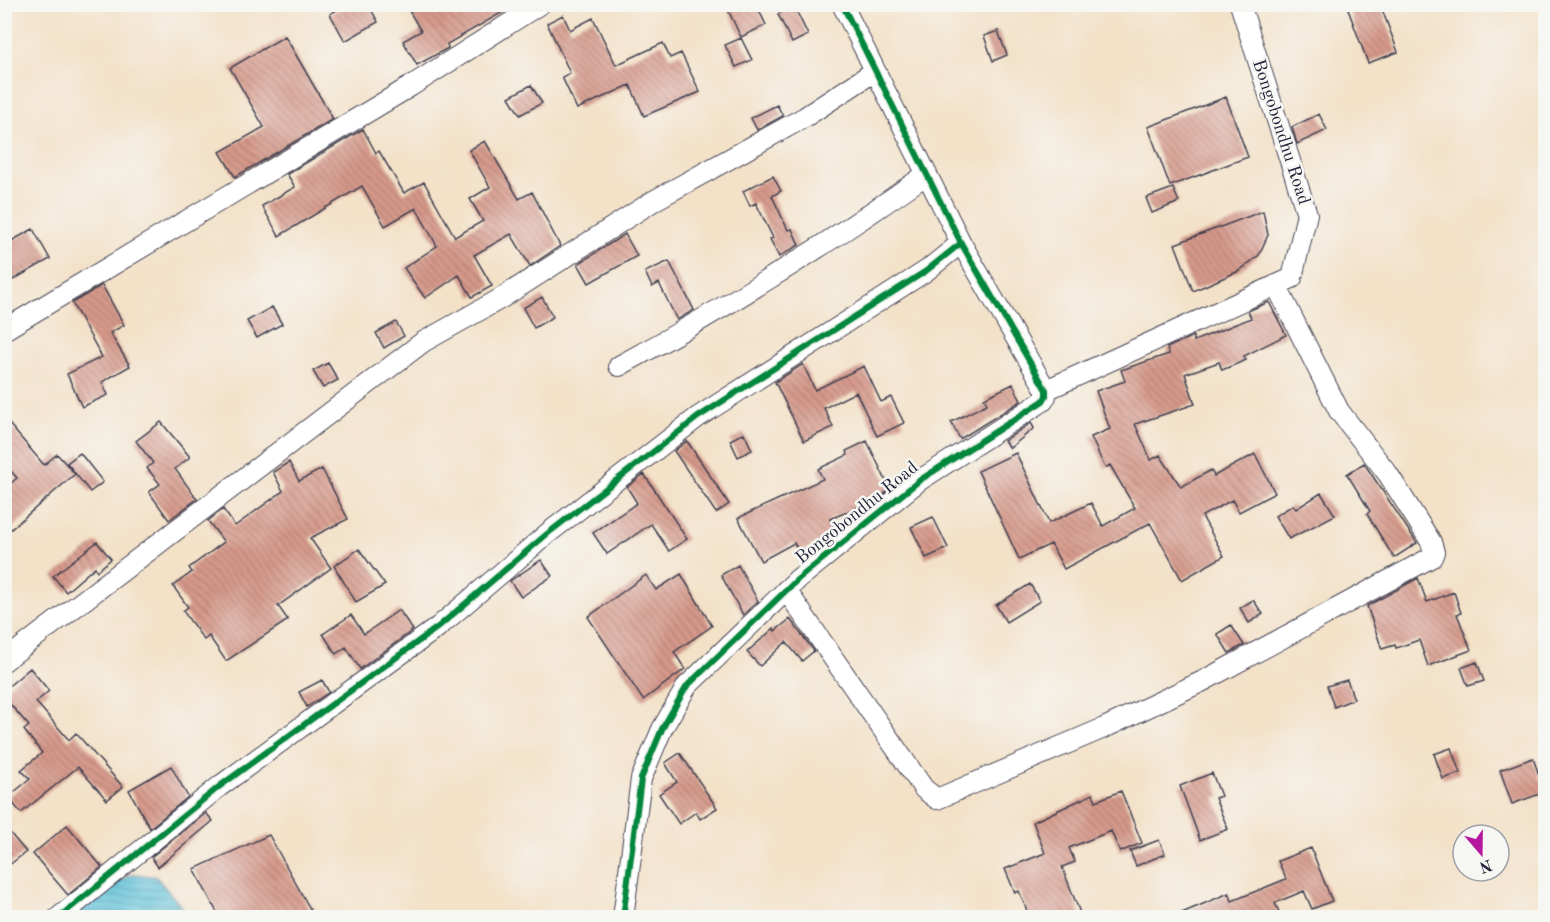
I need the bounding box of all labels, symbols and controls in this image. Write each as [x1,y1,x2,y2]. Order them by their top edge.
street label: Bongobondhu Road [1249,57,1313,207]
street label: Bongobondhu Road [792,458,922,568]
north arrow [1451,823,1511,883]
text: N [1476,856,1494,875]

